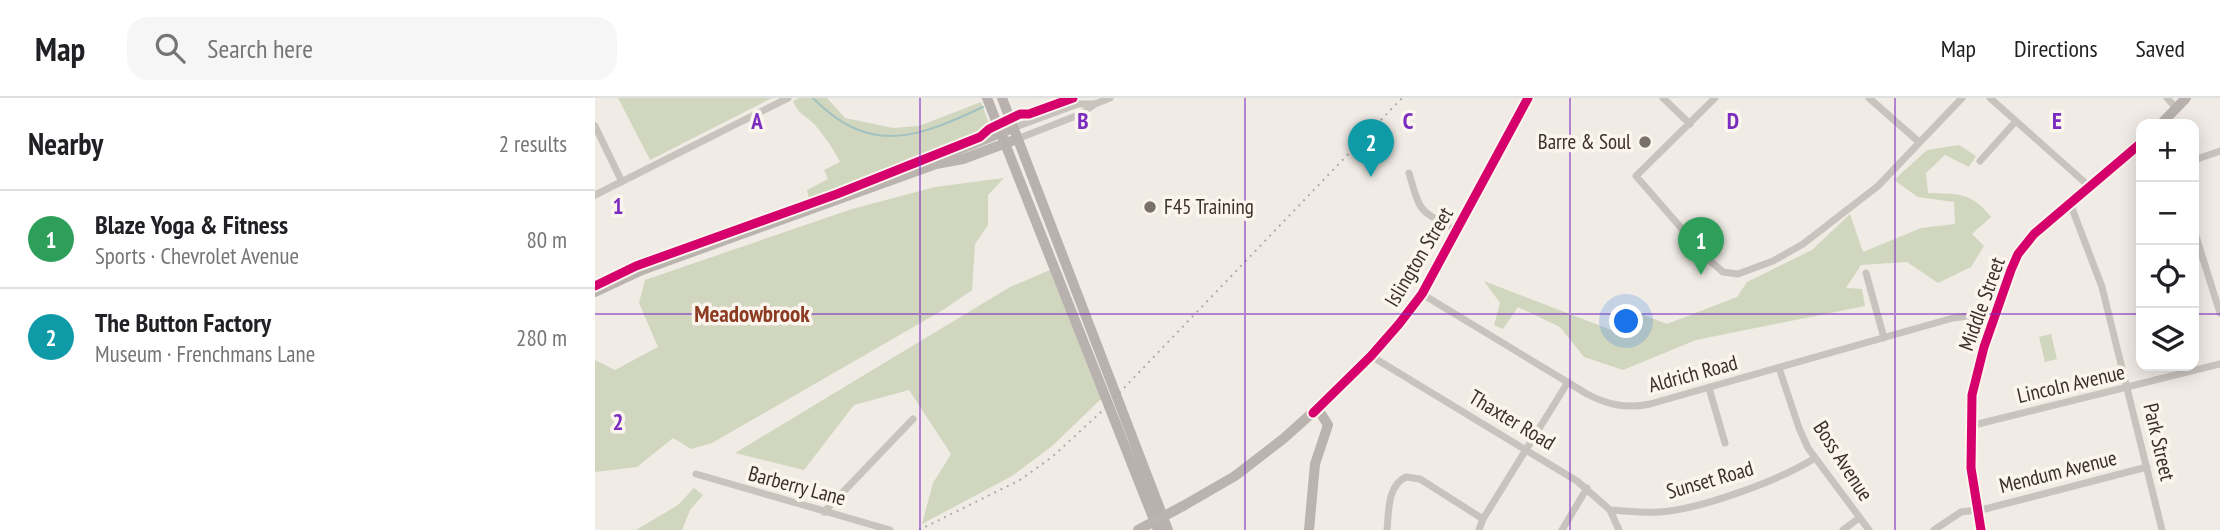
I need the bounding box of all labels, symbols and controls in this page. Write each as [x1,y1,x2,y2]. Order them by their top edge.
search box [127,17,617,80]
text: Map [35,27,85,70]
icon: search [151,29,189,67]
text: Search here [207,32,313,65]
text: Map [1941,33,1976,64]
text: Directions [2014,33,2098,64]
text: Saved [2136,33,2185,64]
text: A [750,106,763,135]
text: B [1077,106,1089,135]
text: C [1403,106,1414,135]
text: D [1727,106,1739,135]
text: E [2052,106,2062,135]
pin: 2 [1348,119,1394,177]
map controls [2136,119,2199,371]
button: + [2136,119,2199,182]
text: Nearby [28,124,103,163]
place label: Barre & Soul [1538,128,1631,155]
text: 2 results [499,129,567,158]
marker: Barre & Soul [1637,134,1653,150]
button: − [2136,182,2199,245]
text: 1 [613,191,624,220]
place label: F45 Training [1164,193,1254,220]
marker: F45 Training [1142,199,1158,215]
street label: Islington Street [1378,202,1459,312]
text: Blaze Yoga & Fitness [95,208,288,241]
pin: 1 [1678,217,1724,275]
text: 1 [46,225,57,254]
text: 80 m [526,225,567,254]
text: Sports · Chevrolet Avenue [95,241,299,270]
button: locate [2136,245,2199,308]
street label: Middle Street [1952,253,2011,354]
district label: Meadowbrook [694,299,810,328]
your location [1609,304,1643,338]
text: The Button Factory [95,306,271,339]
button: layers [2136,308,2199,371]
text: 2 [46,323,57,352]
text: 280 m [516,323,567,352]
text: Museum · Frenchmans Lane [95,339,315,368]
street label: Aldrich Road [1645,349,1740,398]
street label: Lincoln Avenue [2014,358,2127,409]
street label: Thaxter Road [1464,383,1560,456]
street label: Park Street [2137,401,2182,483]
text: 2 [613,407,624,436]
street label: Boss Avenue [1808,416,1879,506]
street label: Mendum Avenue [1996,444,2119,499]
street label: Sunset Road [1663,454,1756,505]
street label: Barberry Lane [745,460,849,511]

